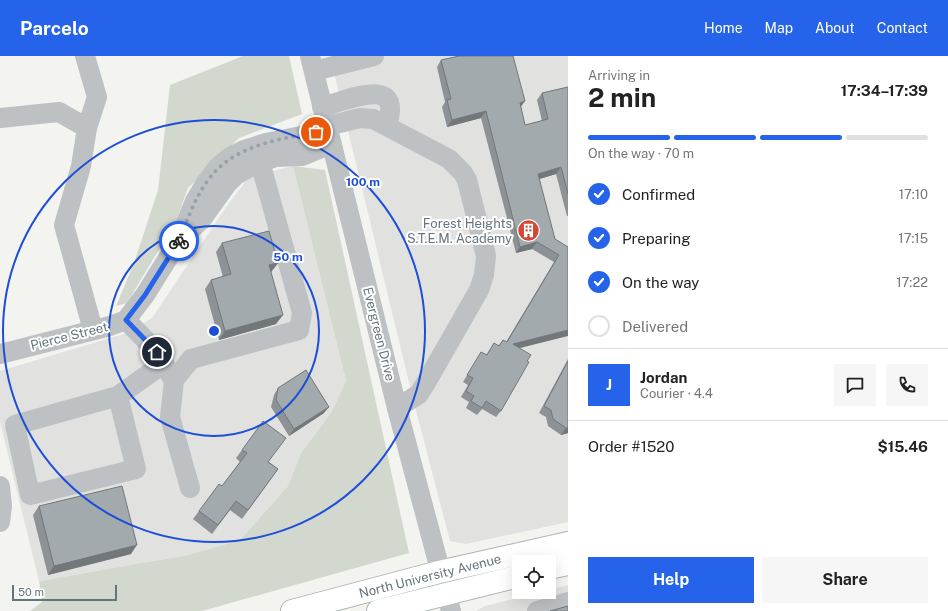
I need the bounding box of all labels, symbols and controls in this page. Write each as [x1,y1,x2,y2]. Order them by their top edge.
text: Parcelo [20,17,89,39]
text: Home [704,20,743,36]
text: Map [765,20,793,36]
text: About [815,20,855,36]
text: Contact [877,20,928,36]
text: Arriving in [588,68,650,83]
text: 2 min [588,82,656,113]
text: 17:34–17:39 [841,82,928,99]
pin [299,115,333,149]
icon: bag [305,121,327,143]
text: On the way · 70 m [588,146,694,161]
text: 100 m [346,175,380,189]
icon: check [588,183,610,205]
text: Confirmed [622,186,695,203]
text: 17:10 [899,187,928,202]
place label: Forest Heights S.T.E.M. Academy [407,216,512,246]
building icon: Forest Heights S.T.E.M. Academy [515,217,541,243]
courier [159,221,199,261]
icon: check [588,227,610,249]
icon: bike [168,230,190,252]
text: Preparing [622,230,691,247]
text: 17:15 [898,231,928,246]
text: 50 m [273,250,303,264]
icon: check [588,271,610,293]
text: On the way [622,274,699,291]
text: 17:22 [896,275,928,290]
street label: Evergreen Drive [360,286,398,382]
text: Delivered [622,318,688,335]
street label: Pierce Street [29,319,109,353]
centre of rings [207,324,221,338]
pin [140,335,174,369]
icon: home [146,341,168,363]
button: chat [834,364,876,406]
button: phone [886,364,928,406]
text: Jordan [640,369,687,386]
text: J [606,376,612,393]
text: Courier · 4.4 [640,386,713,401]
text: Order #1520 [588,438,674,455]
text: $15.46 [878,438,928,455]
street label: North University Avenue [357,551,503,601]
map controls [512,555,556,599]
button: locate [512,555,556,599]
button: Help [588,557,754,603]
button: Share [762,557,928,603]
scale bar [12,583,117,602]
text: 50 m [18,586,44,598]

